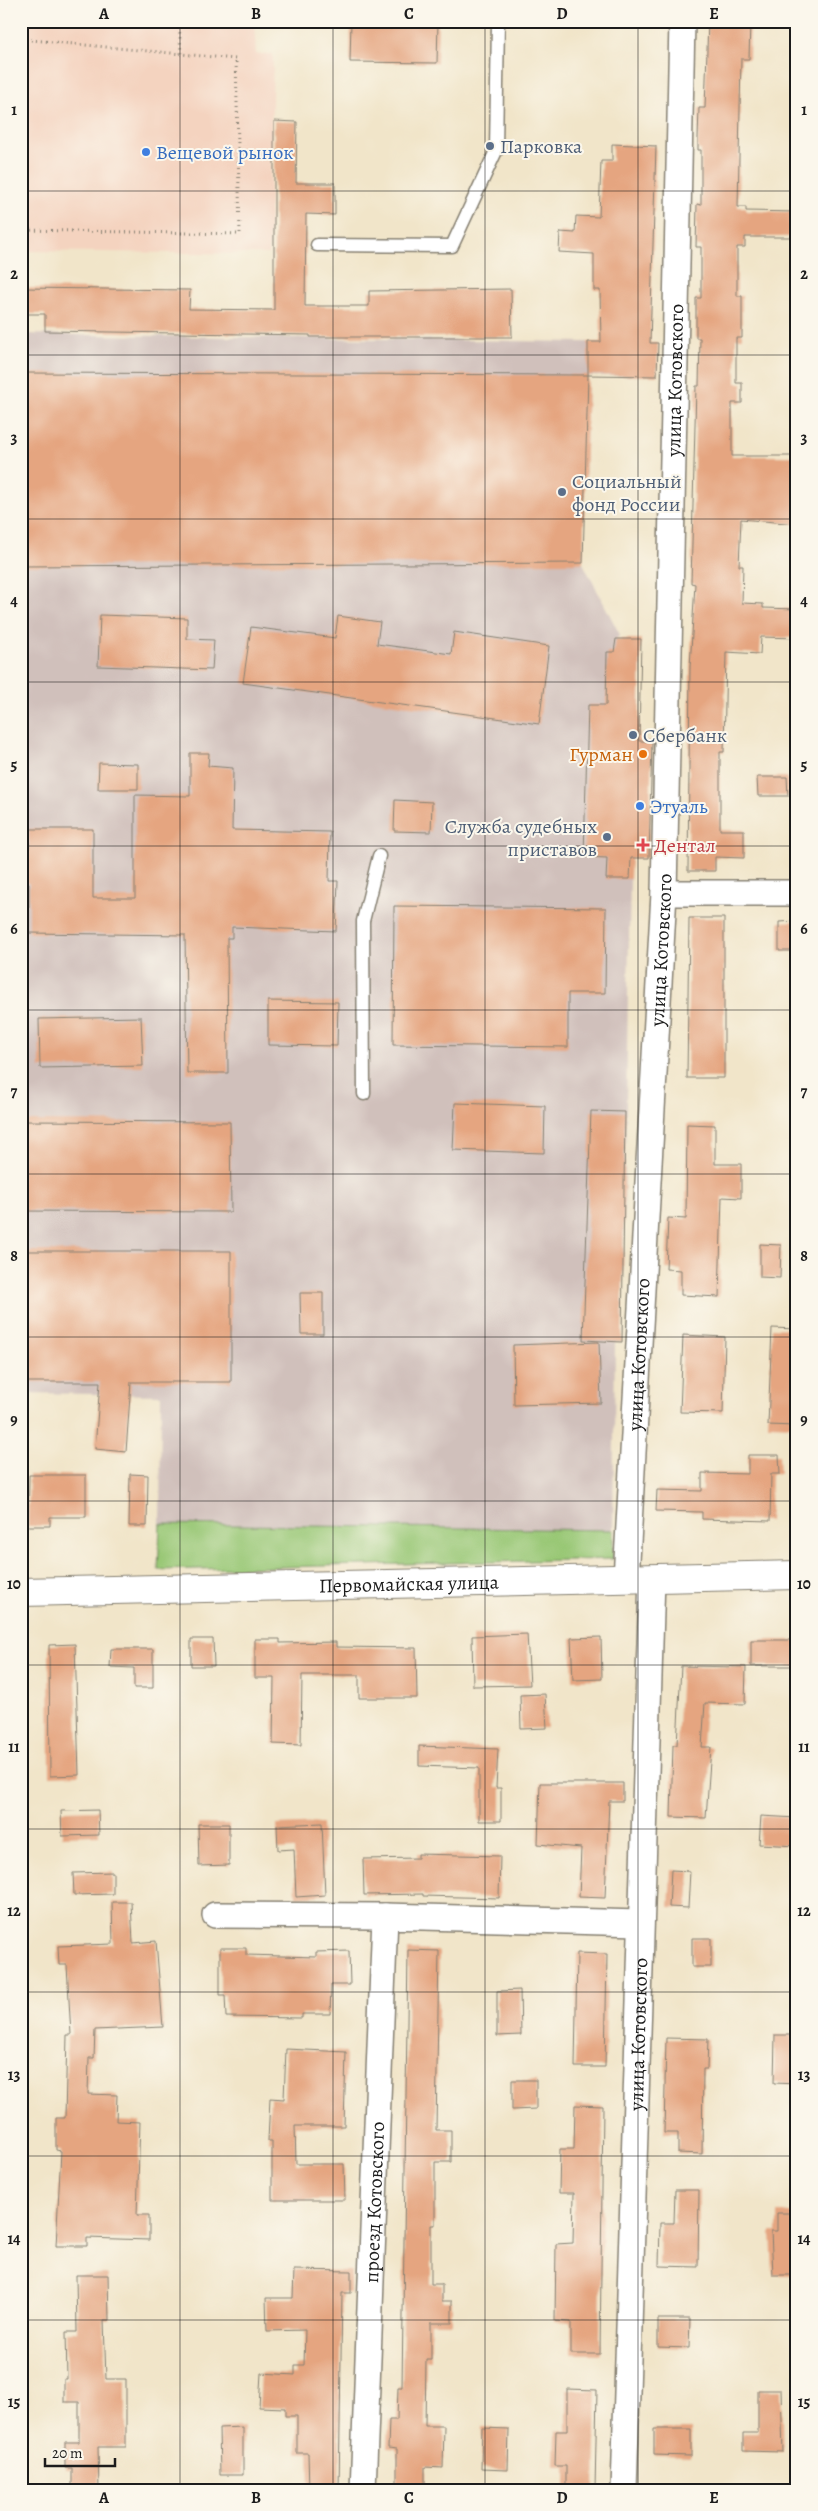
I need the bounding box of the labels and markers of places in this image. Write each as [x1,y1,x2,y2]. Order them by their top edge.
place label: Парковка [500,133,583,160]
place label: Вещевой рынок [156,139,294,166]
marker: Парковка [484,140,496,152]
marker: Вещевой рынок [140,146,152,158]
place label: Социальный фонд России [572,468,682,518]
marker: Социальный фонд России [556,486,568,498]
place label: Сбербанк [643,722,727,749]
marker: Сбербанк [627,729,639,741]
place label: Гурман [569,741,633,768]
marker: Гурман [637,748,649,760]
place label: Этуаль [650,793,708,820]
marker: Этуаль [634,800,646,812]
place label: Служба судебных приставов [445,813,597,863]
marker: Служба судебных приставов [601,831,613,843]
place label: Дентал [654,832,716,859]
marker: Дентал [636,838,650,852]

